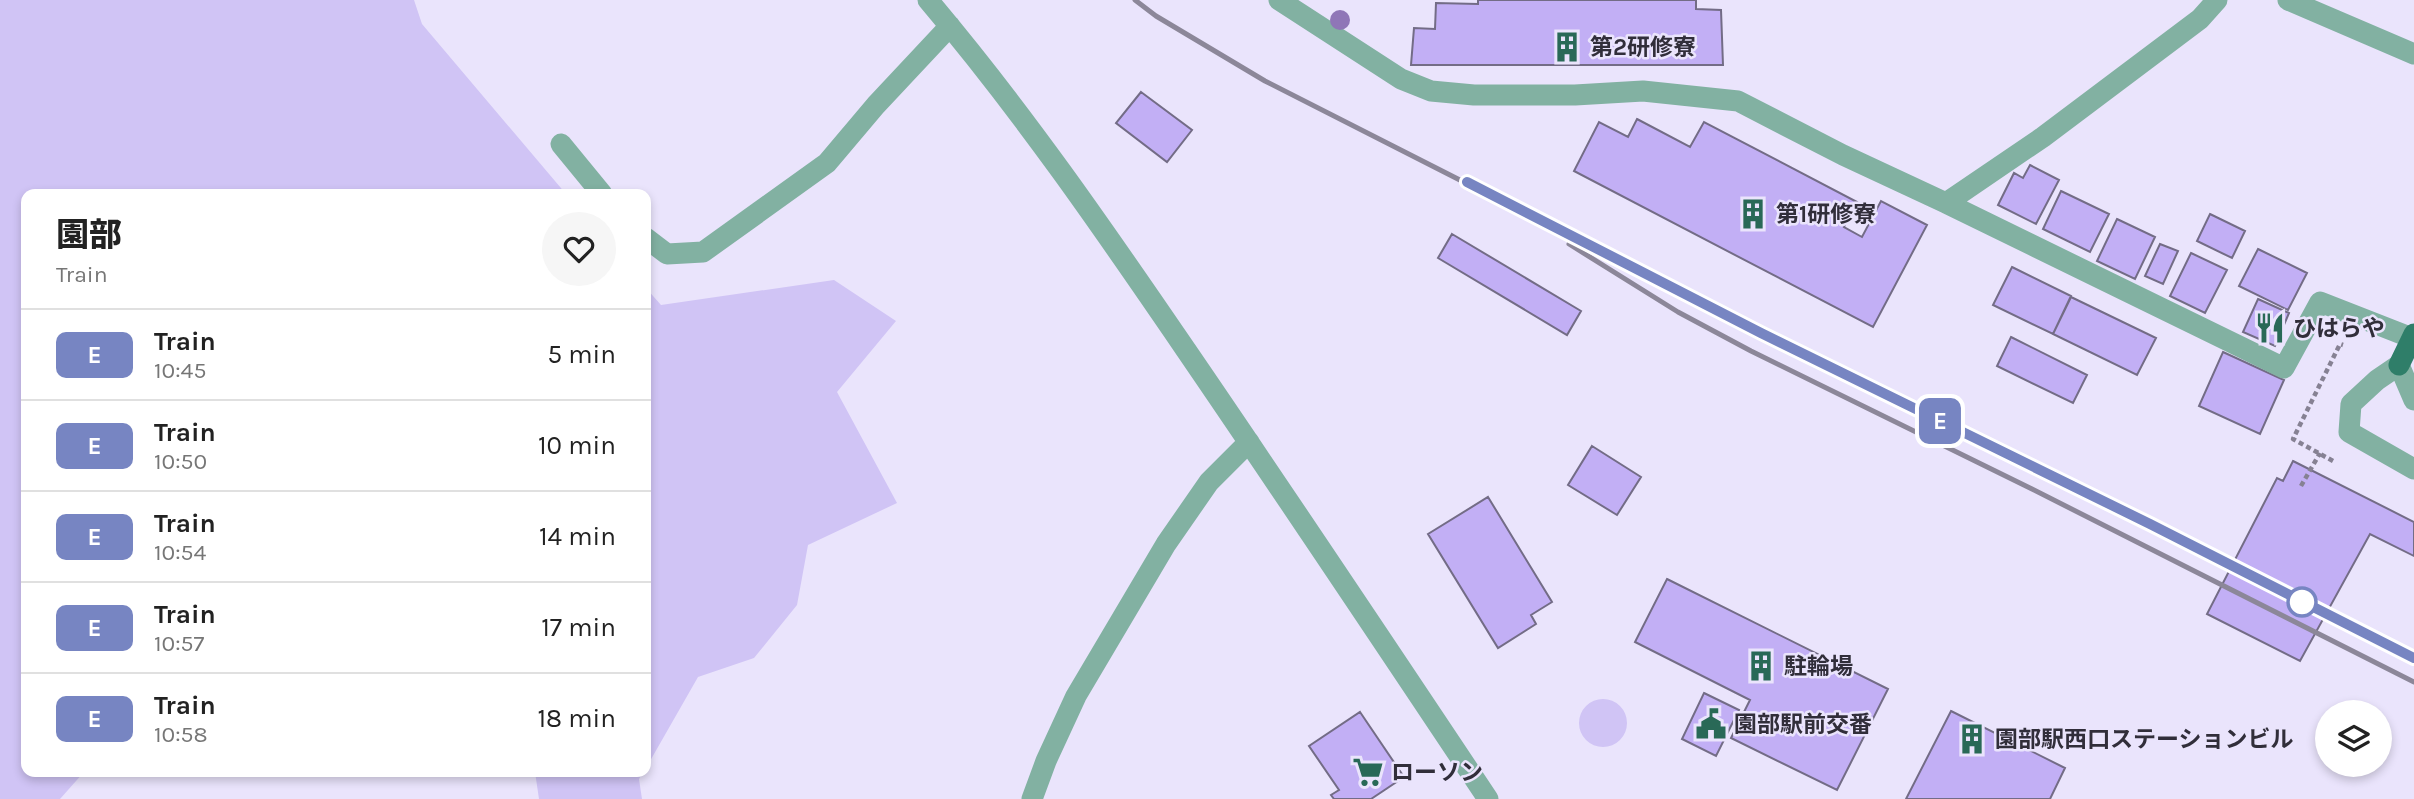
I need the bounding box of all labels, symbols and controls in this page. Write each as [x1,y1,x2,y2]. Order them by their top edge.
building icon: 第2研修寮 [1550,30,1584,64]
place label: 第2研修寮 [1590,34,1696,61]
building icon: 第1研修寮 [1736,197,1770,231]
place label: 第1研修寮 [1776,201,1876,228]
button: heart [542,212,616,286]
text: 園部 [56,216,122,254]
text: Train [56,261,108,288]
restaurant icon: ひはらや [2253,311,2287,345]
place label: ひはらや [2293,315,2385,342]
text: Train [154,326,216,357]
text: 5 min [547,339,616,370]
text: E [87,341,102,369]
text: 10:45 [154,357,206,384]
line badge: E [1917,398,1963,444]
text: E [1933,407,1947,435]
text: Train [154,417,216,448]
text: 10 min [538,430,616,461]
text: E [87,432,102,460]
text: 10:50 [154,448,207,475]
text: Train [154,508,216,539]
text: 14 min [539,521,616,552]
text: E [87,523,102,551]
text: 10:54 [154,539,206,566]
unlabelled marker [2287,587,2317,617]
text: Train [154,599,216,630]
text: 17 min [541,612,616,643]
text: E [87,614,102,642]
text: 10:57 [154,630,204,657]
building icon: 駐輪場 [1744,649,1778,683]
place label: 駐輪場 [1784,653,1853,680]
text: Train [154,690,216,721]
map controls [2315,700,2392,777]
button: layers [2315,700,2392,777]
text: 18 min [537,703,616,734]
text: E [87,705,102,733]
public building icon: 園部駅前交番 [1694,707,1728,741]
place label: 園部駅前交番 [1734,711,1872,738]
text: 10:58 [154,721,208,748]
building icon: 園部駅西口ステーションビル [1955,722,1989,756]
place label: 園部駅西口ステーションビル [1995,726,2294,753]
supermarket icon: ローソン [1351,755,1385,789]
place label: ローソン [1391,759,1483,786]

